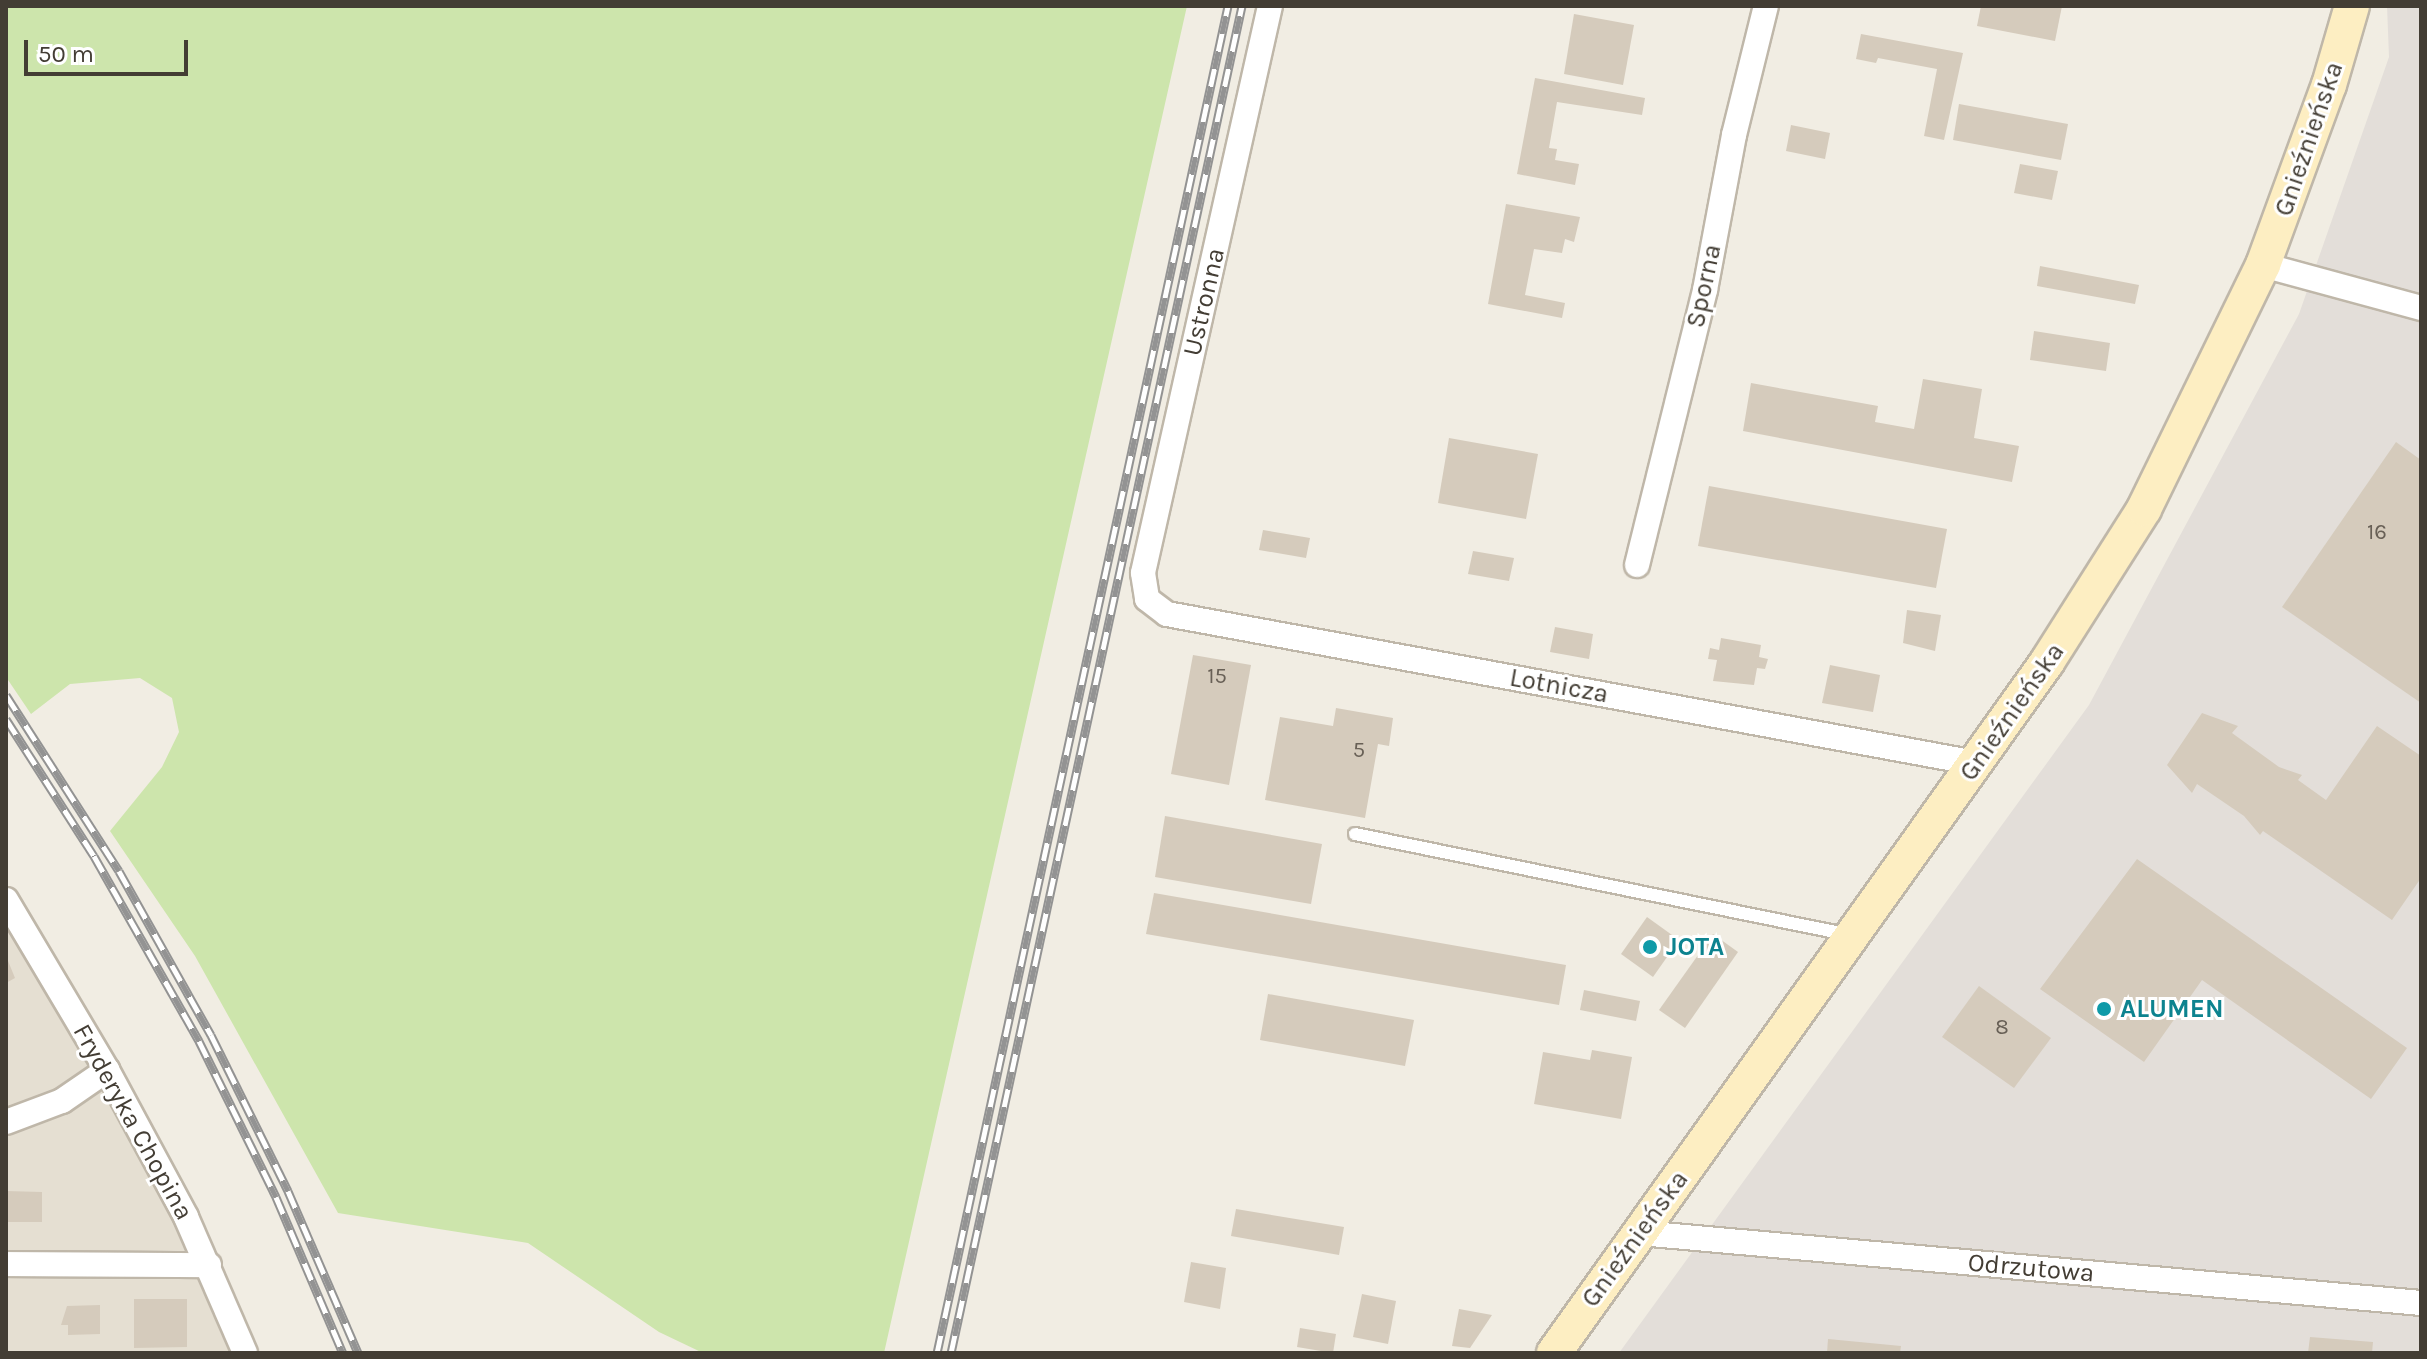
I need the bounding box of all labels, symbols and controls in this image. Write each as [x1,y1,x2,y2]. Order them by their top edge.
scale bar [28,24,192,74]
text: 50 m [38,40,94,68]
street label: Gnieźnieńska [2268,58,2350,220]
street label: Sporna [1680,241,1728,331]
street label: Ustronna [1176,245,1232,359]
house number: 16 [2367,520,2387,546]
street label: Gnieźnieńska [1953,637,2071,787]
street label: Lotnicza [1507,662,1611,710]
house number: 15 [1207,664,1227,690]
house number: 5 [1353,738,1365,764]
place label: JOTA [1666,931,1724,963]
marker: JOTA [1641,938,1659,956]
place label: ALUMEN [2120,993,2224,1025]
marker: ALUMEN [2095,1000,2113,1018]
house number: 8 [1995,1015,2009,1041]
street label: Fryderyka Chopina [66,1019,200,1225]
street label: Gnieźnieńska [1575,1165,1695,1313]
street label: Odrzutowa [1966,1247,2096,1289]

